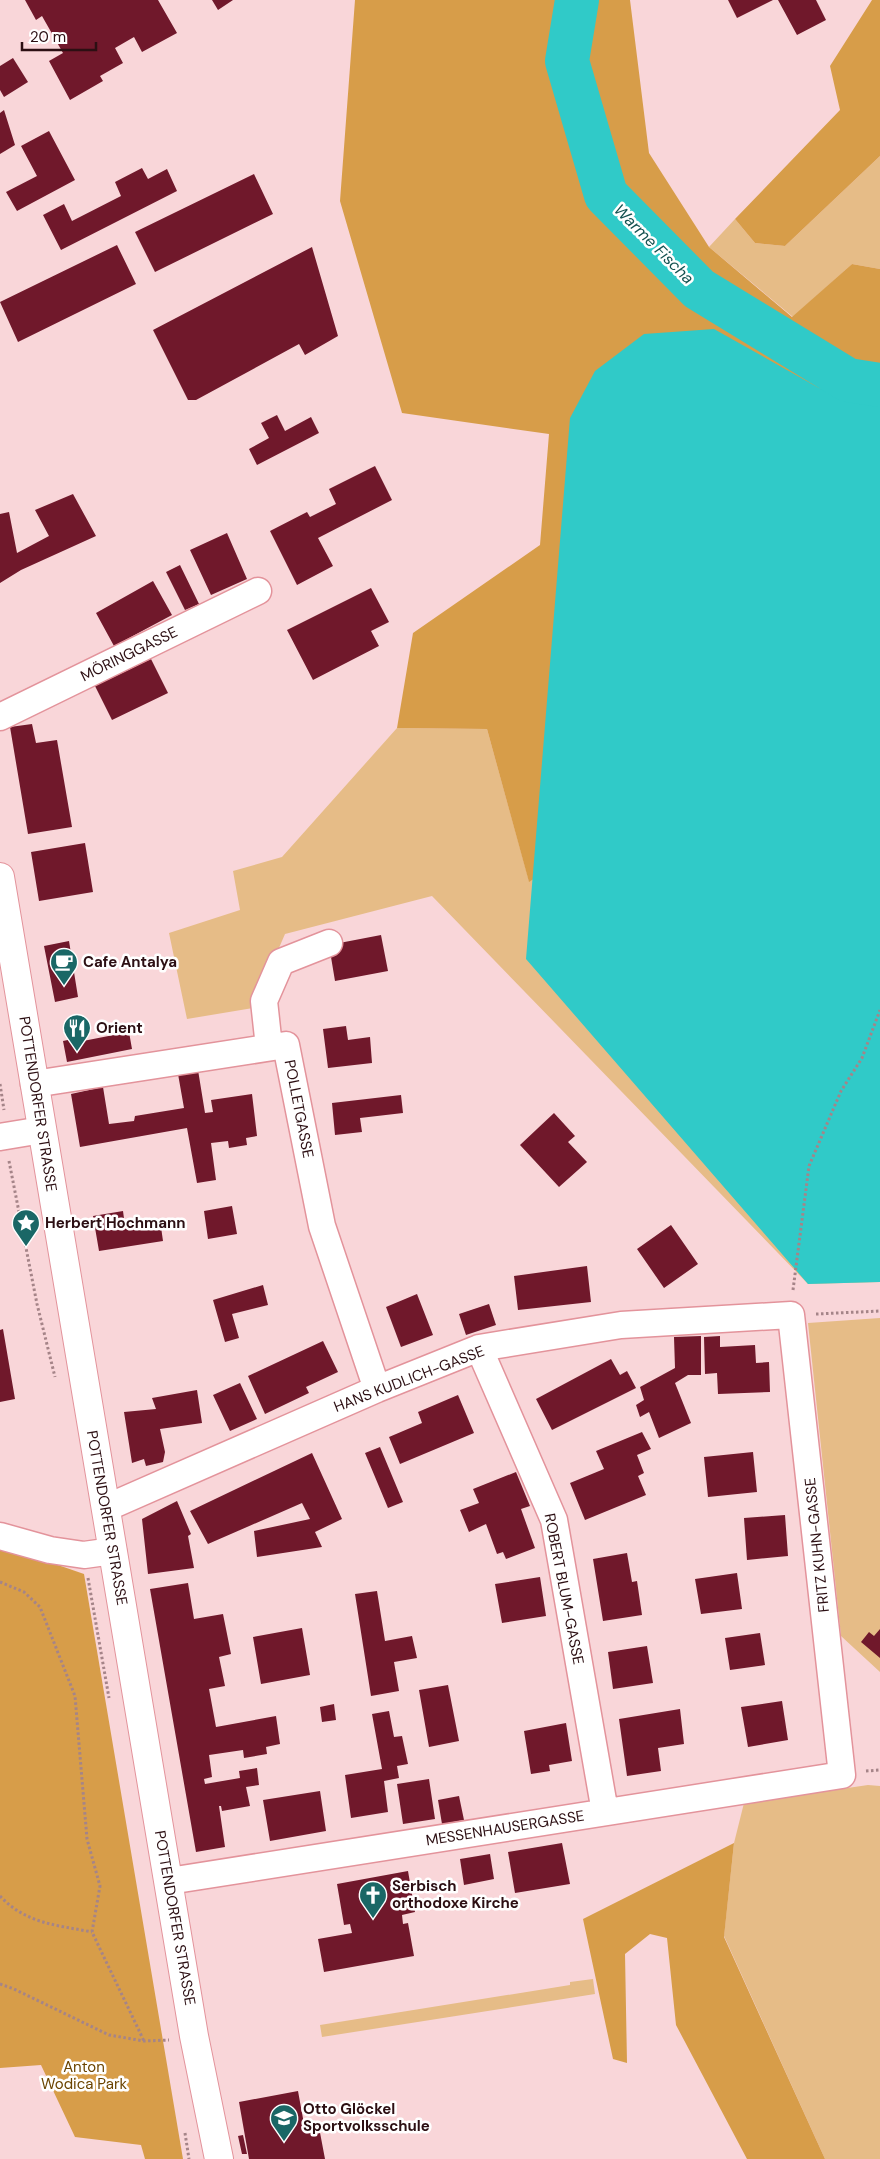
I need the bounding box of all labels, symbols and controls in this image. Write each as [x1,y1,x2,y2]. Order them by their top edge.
scale bar [22,20,96,52]
text: 20 m [30,27,66,47]
water label: Warme Fischa [610,200,699,289]
street label: MÖRINGGASSE [77,622,181,686]
cafe icon: Cafe Antalya [49,947,79,986]
place label: Cafe Antalya [83,952,177,972]
restaurant icon: Orient [62,1013,92,1052]
street label: POTTENDORFER STRASSE [14,1015,62,1193]
place label: Orient [96,1018,143,1038]
street label: POLLETGASSE [280,1058,318,1160]
place icon: Herbert Hochmann [11,1208,41,1247]
place label: Herbert Hochmann [45,1213,186,1233]
street label: HANS KUDLICH-GASSE [331,1341,487,1417]
street label: POTTENDORFER STRASSE [82,1429,132,1607]
street label: FRITZ KUHN-GASSE [800,1477,834,1613]
street label: ROBERT BLUM-GASSE [540,1512,588,1666]
street label: MESSENHAUSERGASSE [424,1806,586,1850]
street label: POTTENDORFER STRASSE [150,1829,200,2007]
place label: Serbisch orthodoxe Kirche [392,1876,519,1913]
church icon: Serbisch orthodoxe Kirche [358,1880,388,1919]
park label: Anton Wodica Park [41,2057,127,2094]
place label: Otto Glöckel Sportvolksschule [303,2099,430,2136]
school or university icon: Otto Glöckel Sportvolksschule [269,2103,299,2142]

